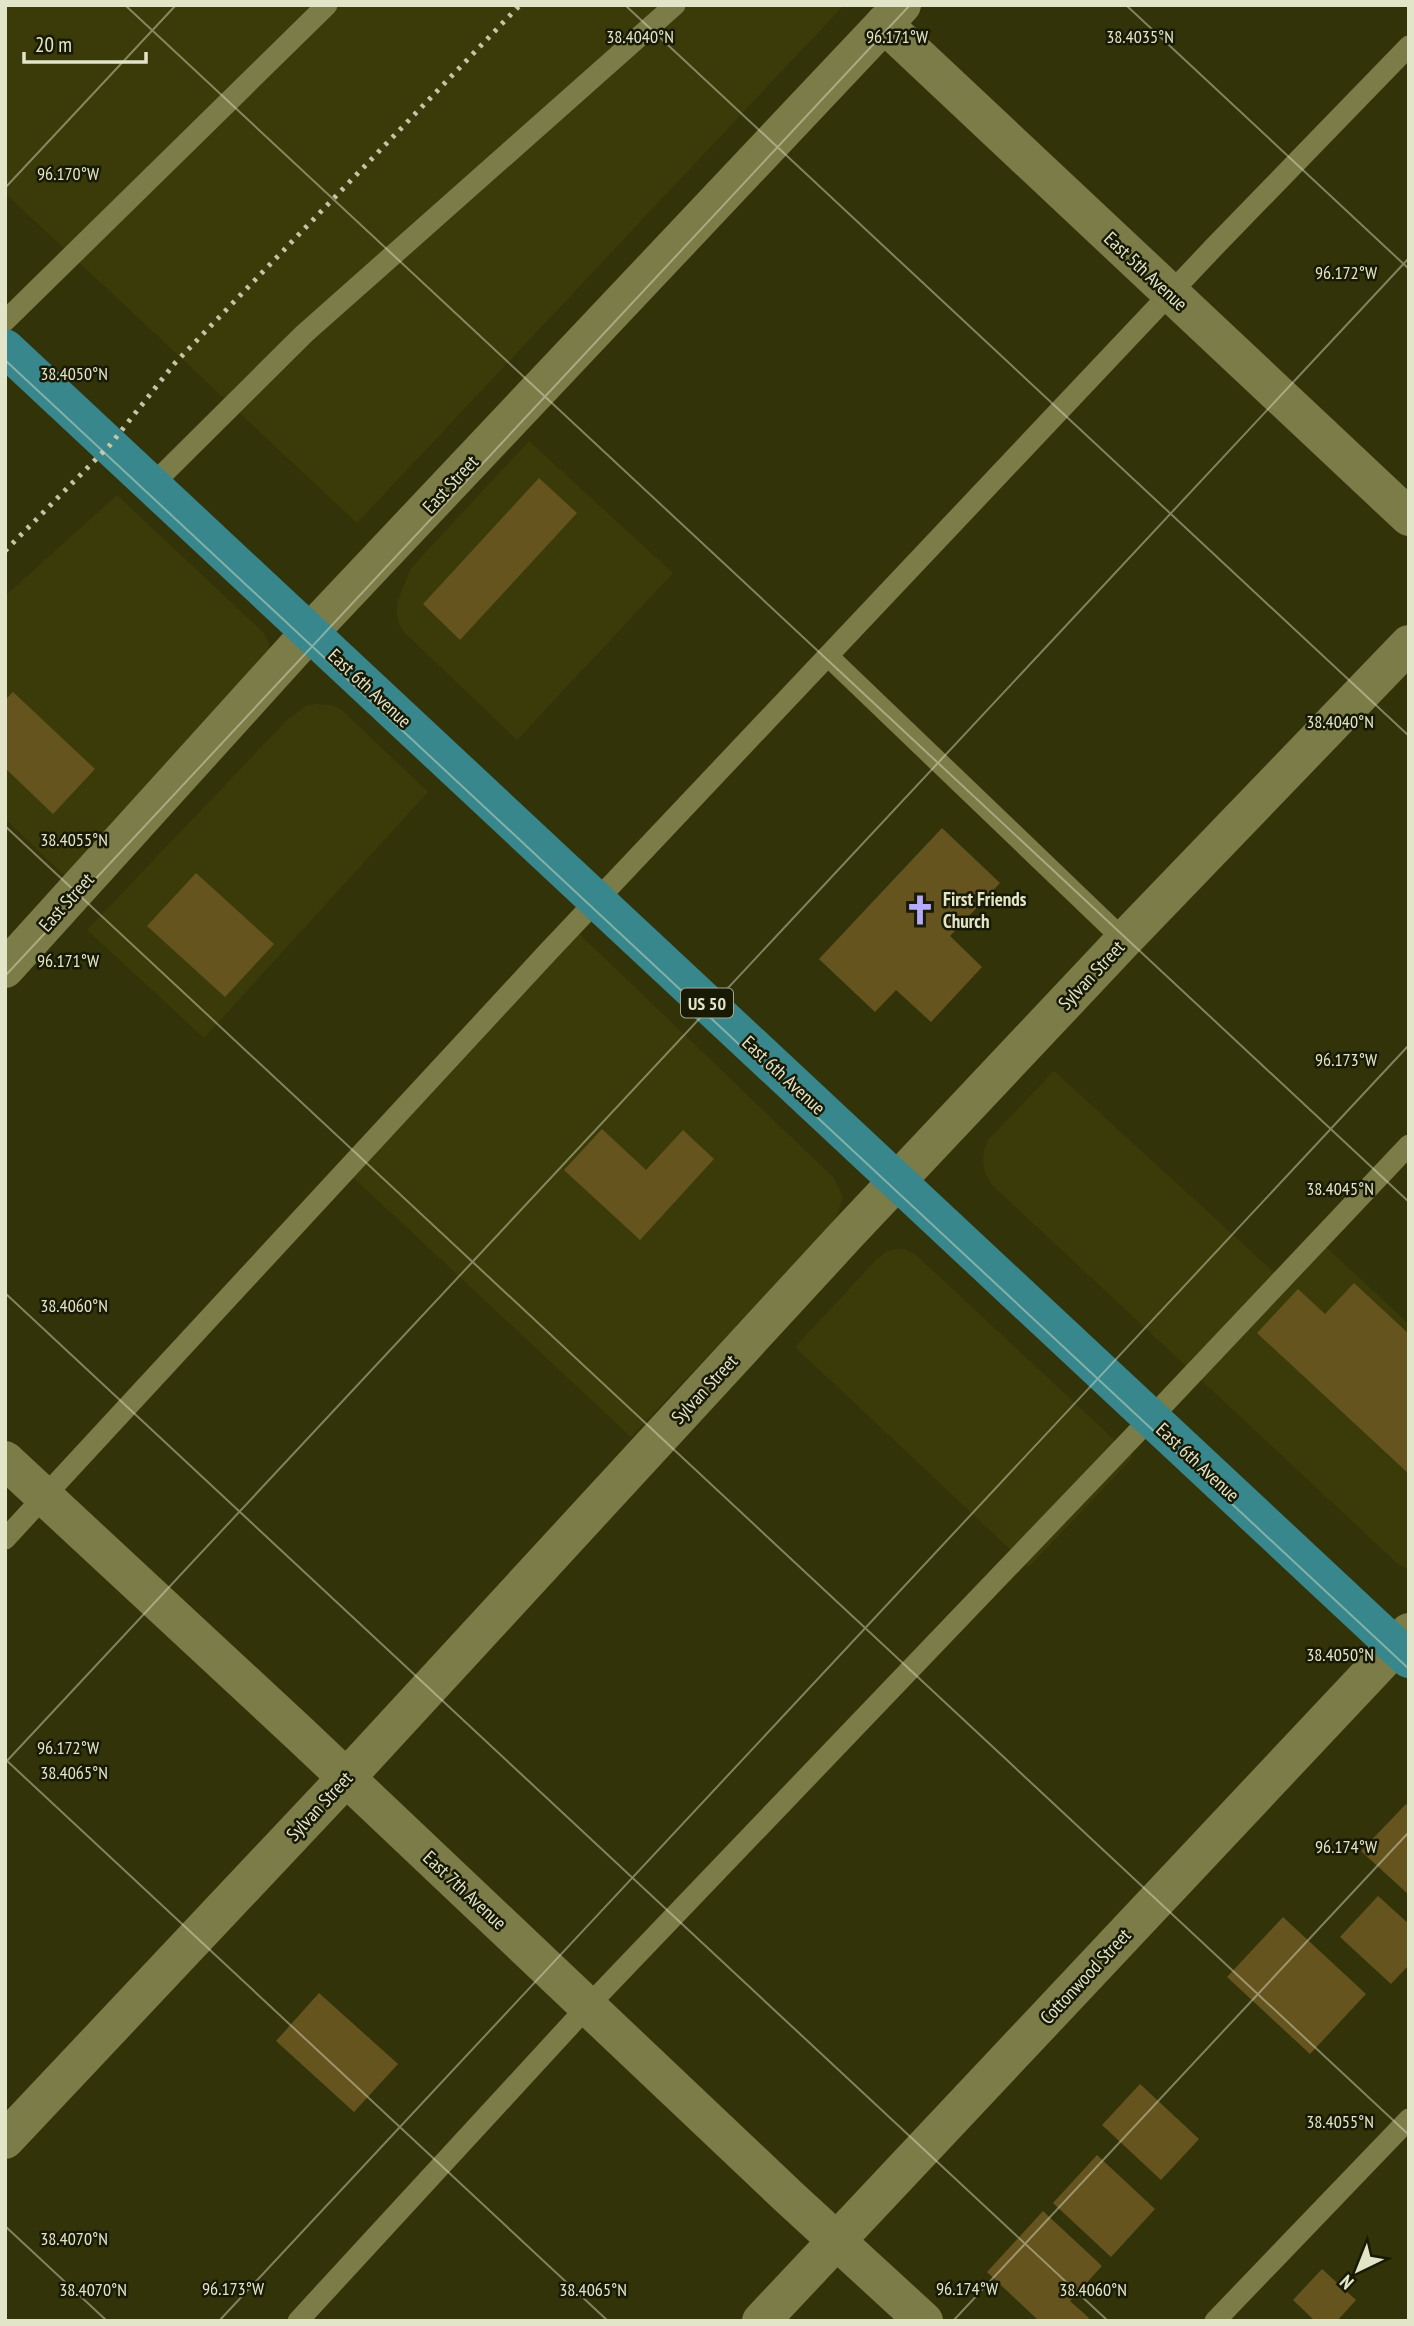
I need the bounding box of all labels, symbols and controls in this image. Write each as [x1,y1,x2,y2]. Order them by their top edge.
scale bar [24,21,147,65]
text: 38.4040°N [606,25,674,48]
text: 96.171°W [866,25,928,48]
text: 38.4035°N [1106,25,1174,48]
text: 20 m [35,31,72,58]
text: 96.170°W [37,162,99,185]
street label: East 5th Avenue [1099,226,1193,316]
text: 96.172°W [1315,261,1377,284]
text: 38.4050°N [40,362,108,385]
street label: East Street [417,449,483,518]
street label: East 6th Avenue [323,643,417,733]
text: 38.4040°N [1306,710,1374,733]
text: 38.4055°N [40,828,108,851]
street label: East Street [33,867,99,936]
place label: First Friends Church [943,887,1027,933]
church icon: First Friends Church [903,893,937,927]
street label: Sylvan Street [1053,935,1130,1015]
text: 96.171°W [37,949,99,972]
road number: US 50 [681,988,733,1018]
street label: East 6th Avenue [737,1030,831,1120]
text: 96.173°W [1315,1048,1377,1071]
text: 38.4045°N [1306,1177,1374,1200]
text: 38.4060°N [40,1294,108,1317]
street label: Sylvan Street [666,1349,743,1429]
street label: East 6th Avenue [1151,1417,1245,1507]
text: 38.4050°N [1306,1643,1374,1666]
text: 96.172°W [37,1736,99,1759]
text: 38.4065°N [40,1761,108,1784]
street label: Sylvan Street [281,1766,358,1846]
text: 96.174°W [1315,1835,1377,1858]
street label: East 7th Avenue [418,1845,512,1935]
street label: Cottonwood Street [1035,1923,1136,2029]
text: 38.4055°N [1306,2110,1374,2133]
text: 38.4070°N [40,2227,108,2250]
north arrow [1323,2235,1393,2305]
text: N [1334,2270,1358,2295]
text: 96.173°W [202,2277,264,2300]
text: 96.174°W [936,2277,998,2300]
text: 38.4070°N [59,2278,127,2301]
text: 38.4065°N [559,2278,627,2301]
text: 38.4060°N [1059,2278,1127,2301]

